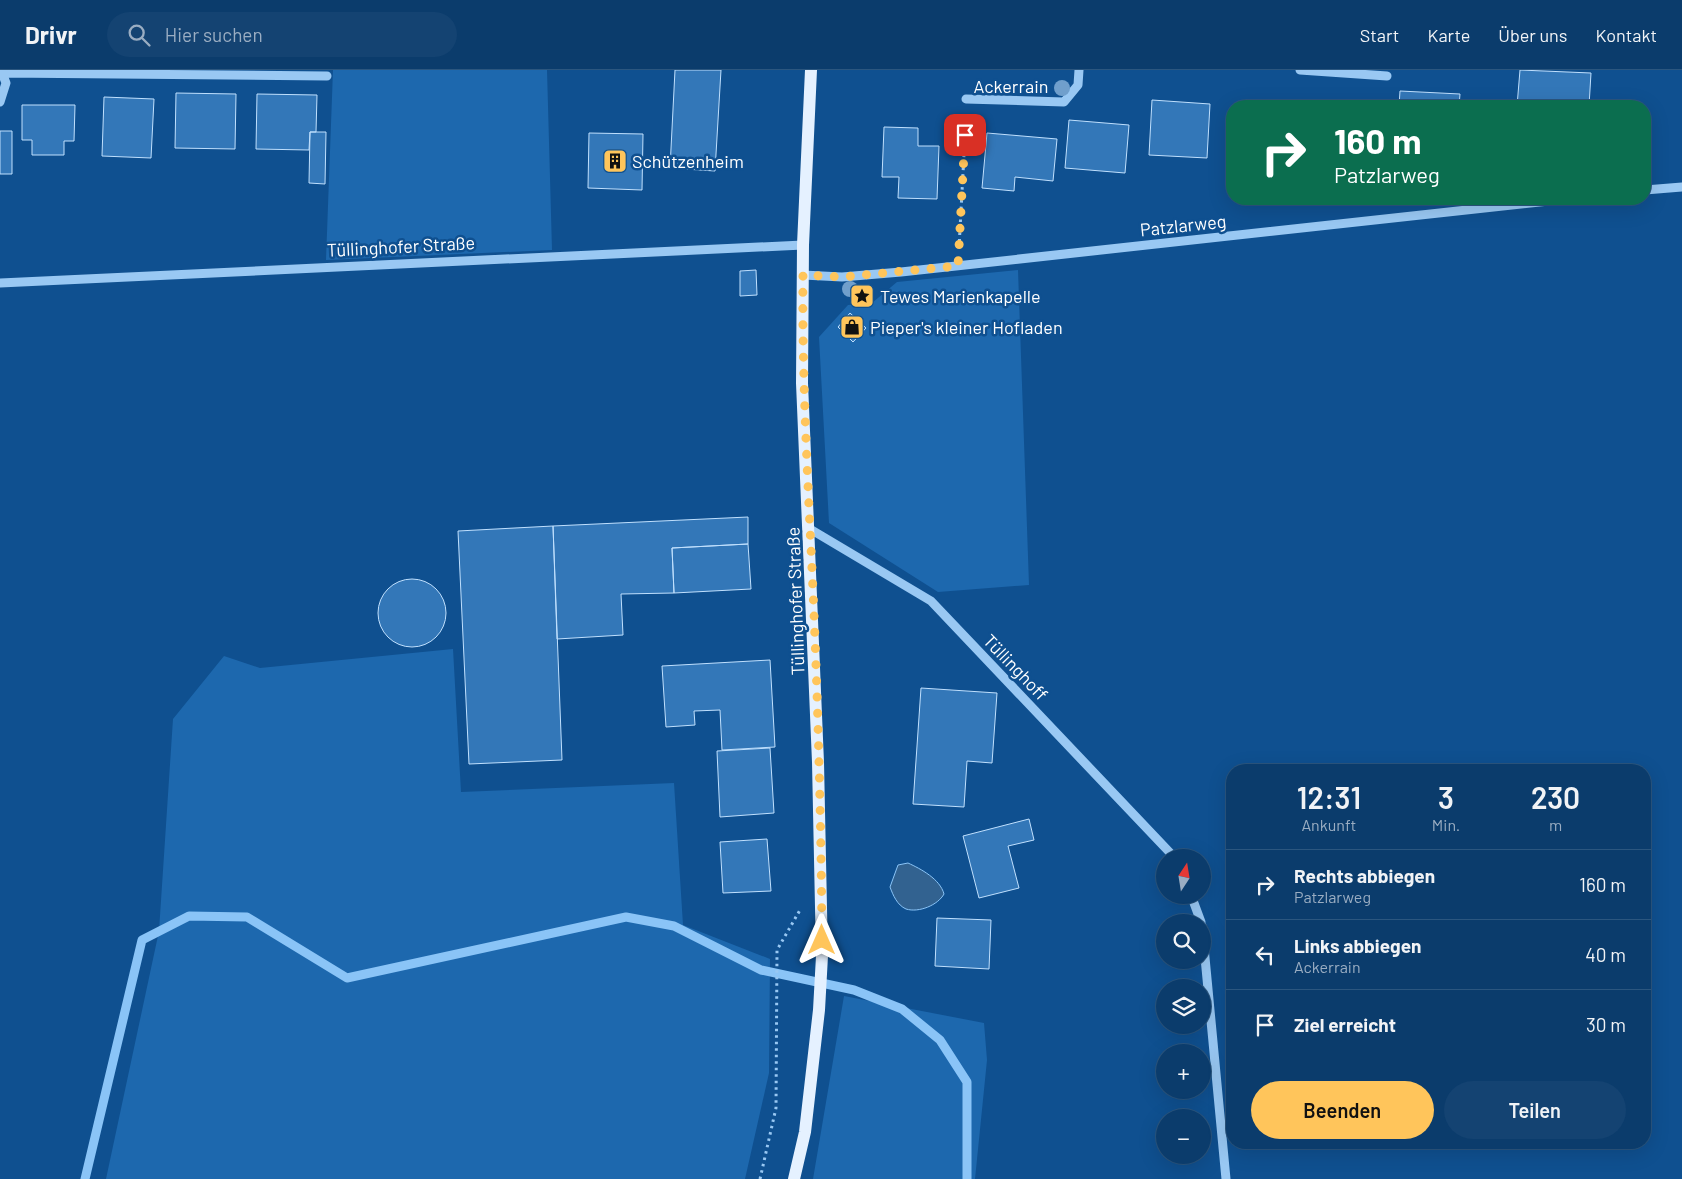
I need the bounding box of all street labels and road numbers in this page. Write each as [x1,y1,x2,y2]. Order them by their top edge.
street label: Ackerrain [974,75,1048,97]
street label: Patzlarweg [1139,210,1227,240]
street label: Tüllinghofer Straße [326,231,476,261]
street label: Tüllinghofer Straße [781,526,809,676]
street label: Tüllinghoff [979,629,1053,705]

